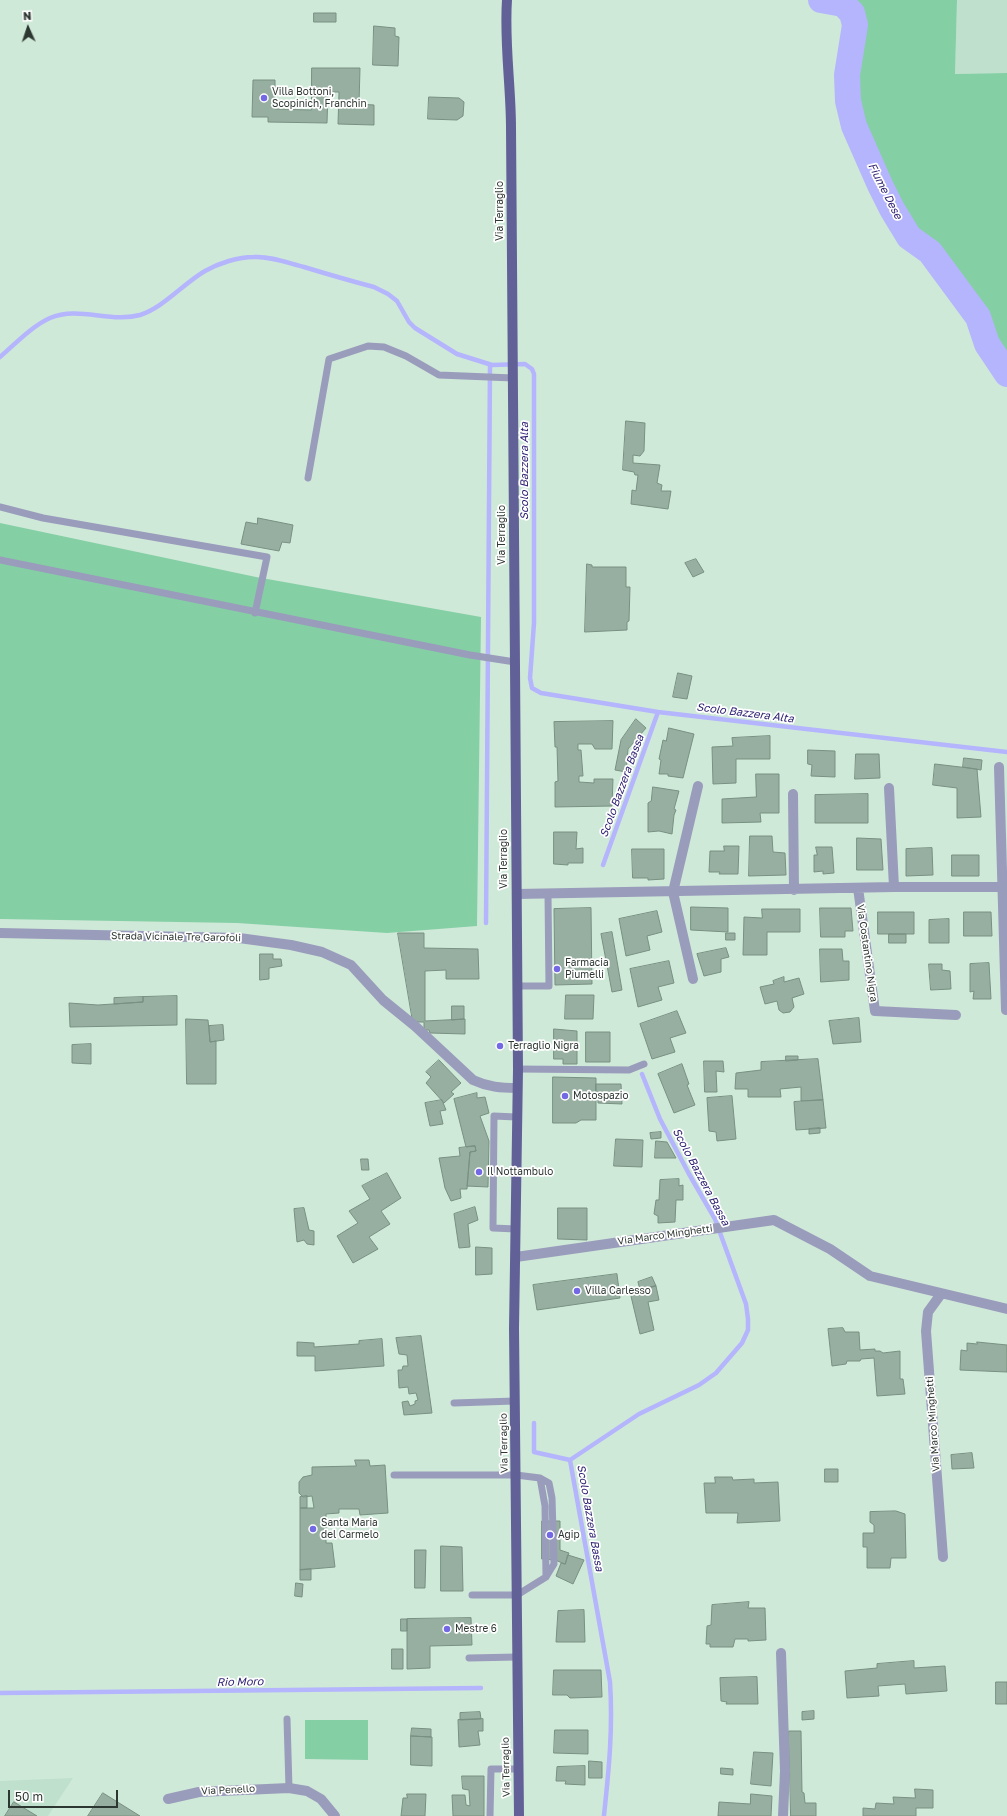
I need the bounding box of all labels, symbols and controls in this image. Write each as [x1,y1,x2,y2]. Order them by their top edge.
north arrow [8,8,48,48]
text: N [23,9,32,22]
place label: Villa Bottoni, Scopinich, Franchin [272,86,367,110]
marker: Villa Bottoni, Scopinich, Franchin [259,93,269,103]
water label: Fiume Dese [865,161,905,221]
street label: Via Terraglio [494,181,506,241]
water label: Scolo Bazzera Alta [518,422,532,520]
street label: Via Terraglio [496,505,508,565]
water label: Scolo Bazzera Alta [696,700,794,726]
water label: Scolo Bazzera Bassa [597,733,647,839]
street label: Via Terraglio [498,829,510,889]
street label: Via Costantino Nigra [854,903,880,1003]
street label: Strada Vicinale Tre Garofoli [111,930,241,944]
place label: Farmacia Piumelli [565,957,609,980]
marker: Farmacia Piumelli [552,964,562,974]
place label: Terraglio Nigra [508,1040,579,1052]
marker: Terraglio Nigra [495,1041,505,1051]
place label: Motospazio [573,1090,628,1102]
marker: Motospazio [560,1091,570,1101]
water label: Scolo Bazzera Bassa [670,1126,732,1228]
place label: Il Nottambulo [487,1166,553,1178]
marker: Il Nottambulo [474,1167,484,1177]
street label: Via Marco Minghetti [617,1222,713,1248]
place label: Villa Carlesso [585,1285,651,1297]
marker: Villa Carlesso [572,1286,582,1296]
street label: Via Marco Minghetti [924,1376,942,1472]
street label: Via Terraglio [497,1413,511,1473]
water label: Scolo Bazzera Bassa [574,1464,606,1572]
place label: Santa Maria del Carmelo [321,1517,379,1540]
marker: Santa Maria del Carmelo [308,1524,318,1534]
place label: Agip [558,1529,580,1541]
marker: Agip [545,1530,555,1540]
place label: Mestre 6 [455,1623,497,1635]
marker: Mestre 6 [442,1624,452,1634]
water label: Rio Moro [217,1675,263,1689]
street label: Via Terraglio [499,1737,513,1797]
scale bar [10,1782,120,1808]
street label: Via Penello [201,1783,255,1797]
text: 50 m [15,1789,43,1804]

